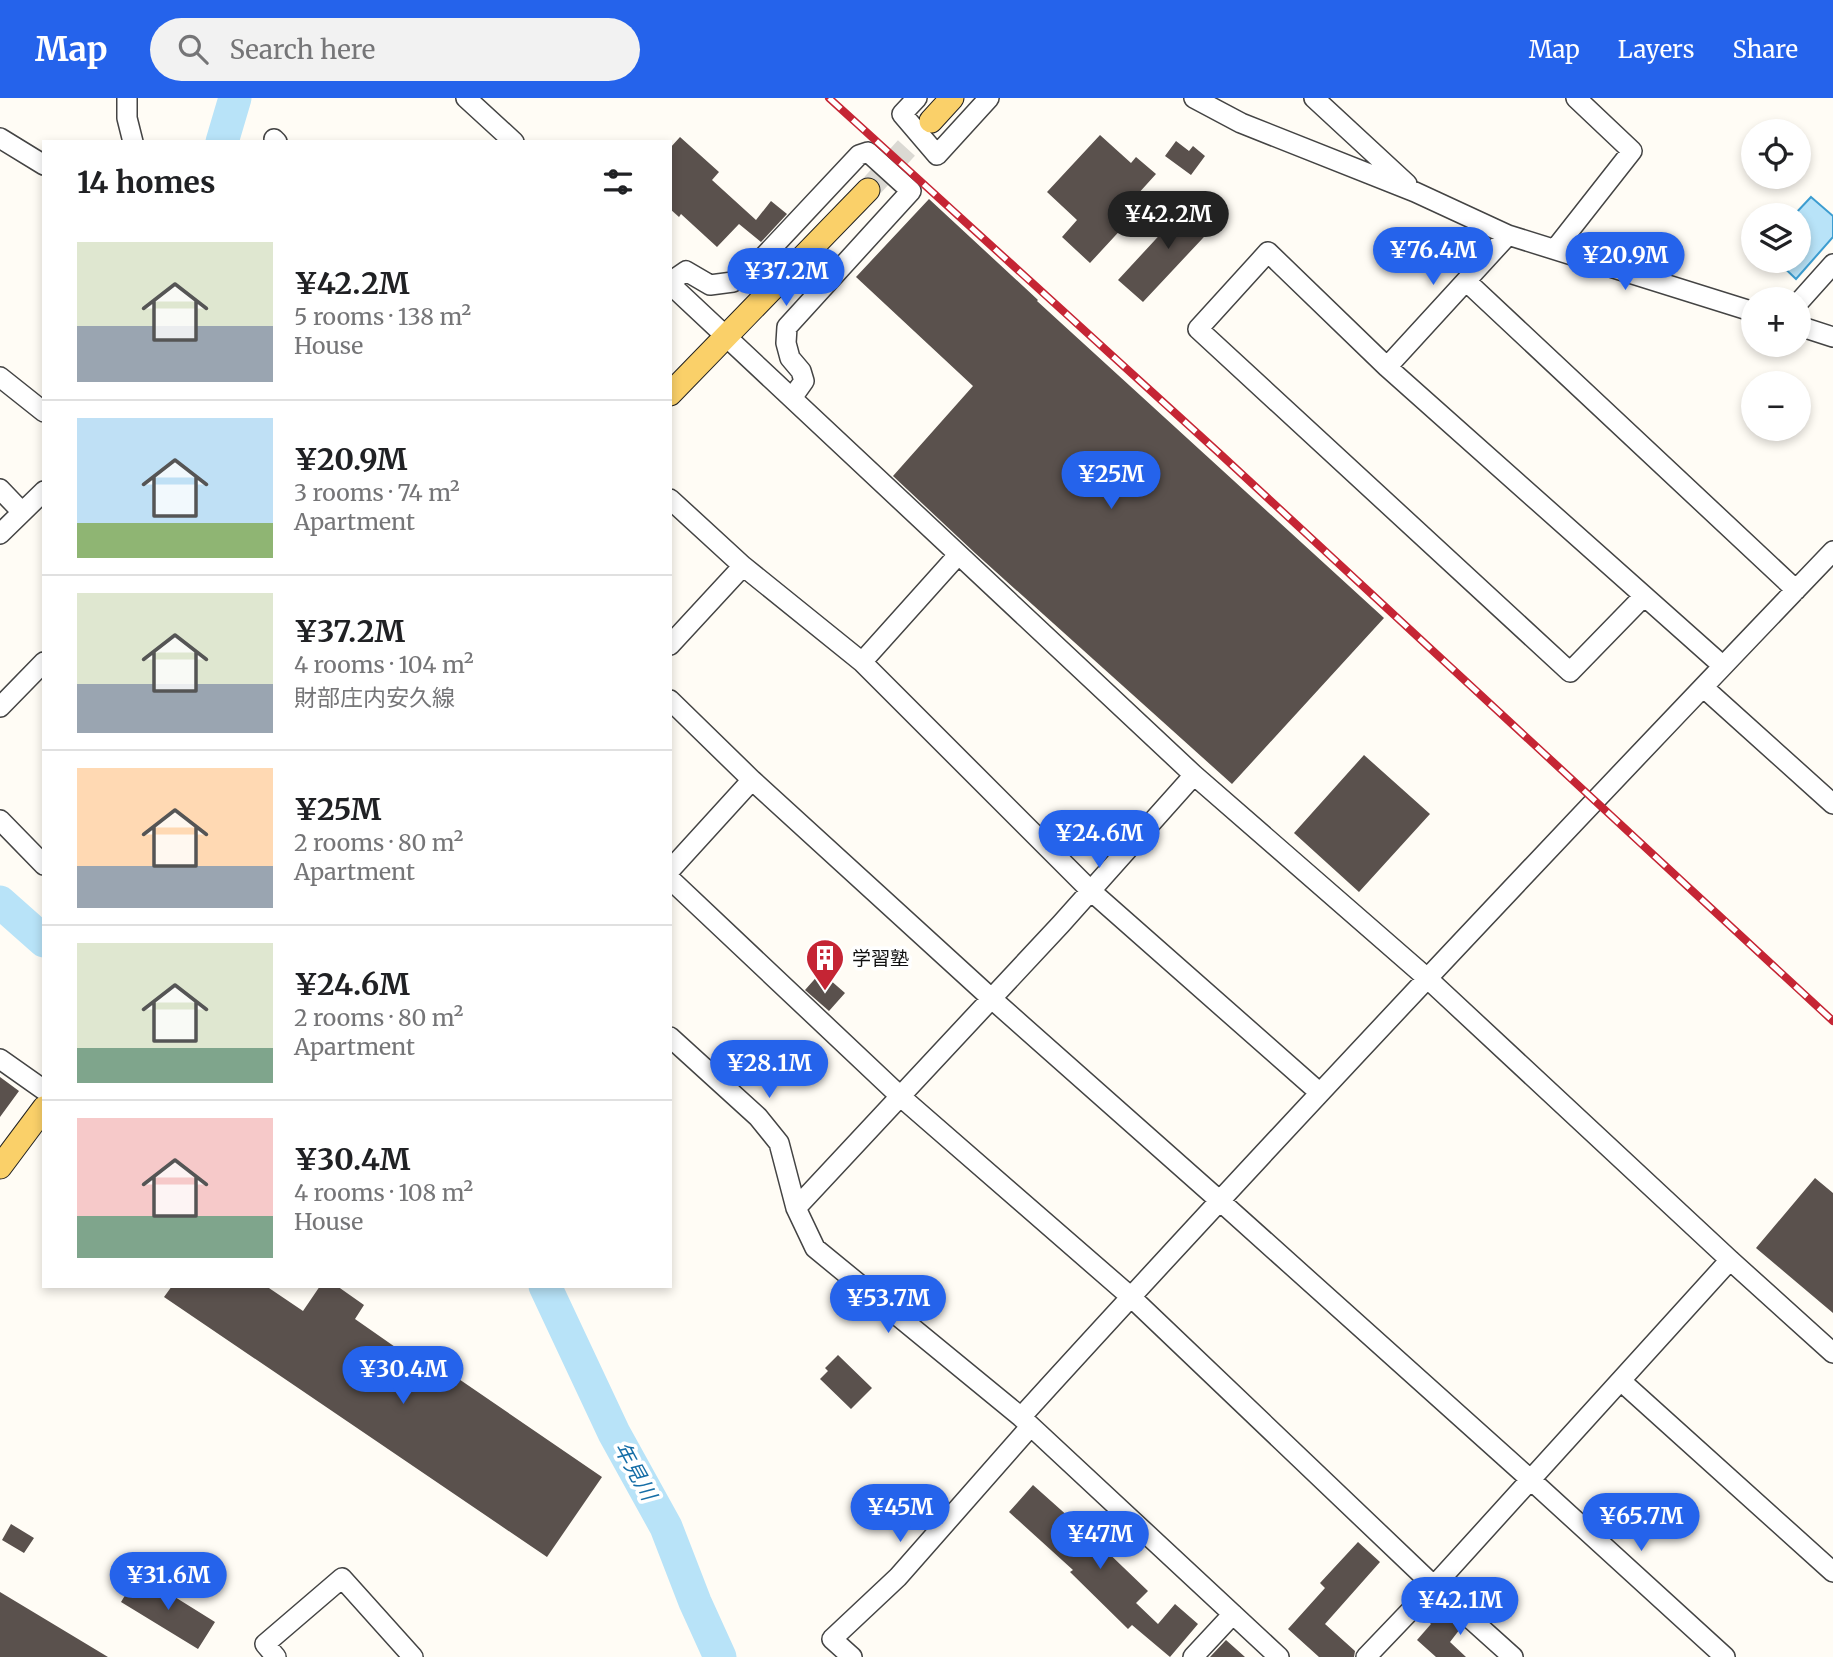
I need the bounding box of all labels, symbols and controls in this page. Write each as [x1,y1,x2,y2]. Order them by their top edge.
search box [150,18,640,81]
text: Map [35,29,108,70]
icon: search [174,30,212,68]
text: Search here [230,33,375,66]
text: Map [1529,34,1580,65]
text: Layers [1618,34,1694,65]
text: Share [1732,34,1798,65]
map controls [1741,119,1811,441]
button: locate [1741,119,1811,189]
text: 14 homes [77,163,215,201]
icon: filters [599,163,637,201]
pin: ¥42.2M [1111,192,1225,251]
text: ¥42.2M [1124,199,1212,228]
button: layers [1741,203,1811,273]
pin: ¥76.4M [1376,228,1490,287]
pin: ¥20.9M [1568,232,1682,292]
text: ¥76.4M [1389,235,1477,264]
text: ¥20.9M [1582,240,1668,269]
pin: ¥37.2M [729,248,843,308]
text: ¥37.2M [743,256,829,285]
text: ¥42.2M [294,264,409,302]
icon: home [133,270,217,354]
button: + [1741,287,1811,357]
text: 5 rooms · 138 m² [294,302,471,331]
text: House [294,331,363,360]
button: − [1741,371,1811,441]
text: ¥20.9M [294,440,407,478]
icon: home [133,446,217,530]
pin: ¥25M [1070,452,1152,511]
text: ¥25M [1078,459,1145,488]
text: 3 rooms · 74 m² [294,478,460,507]
text: Apartment [294,507,415,536]
text: ¥37.2M [294,612,405,650]
icon: home [133,621,217,705]
text: 4 rooms · 104 m² [294,650,474,679]
text: 財部庄内安久線 [294,683,455,712]
text: ¥25M [294,790,381,828]
icon: home [133,796,217,880]
pin: ¥24.6M [1042,810,1156,870]
text: ¥24.6M [1055,818,1143,847]
text: 2 rooms · 80 m² [294,828,463,857]
text: Apartment [294,857,415,886]
building icon: 学習塾 [804,937,846,992]
place label: 学習塾 [852,946,909,970]
text: ¥24.6M [294,965,410,1003]
icon: home [133,971,217,1055]
text: 2 rooms · 80 m² [294,1003,463,1032]
text: Apartment [294,1032,415,1061]
pin: ¥28.1M [712,1040,826,1100]
text: ¥28.1M [726,1048,812,1077]
text: ¥30.4M [294,1140,410,1178]
icon: home [133,1146,217,1230]
text: 4 rooms · 108 m² [294,1178,473,1207]
text: House [294,1207,363,1236]
pin: ¥53.7M [831,1276,945,1335]
text: ¥53.7M [846,1283,930,1312]
pin: ¥30.4M [346,1346,460,1406]
text: ¥30.4M [358,1354,448,1383]
water label: 年見川 [608,1437,663,1507]
pin: ¥45M [859,1484,941,1544]
text: ¥45M [867,1492,933,1521]
pin: ¥65.7M [1584,1494,1698,1553]
text: ¥65.7M [1599,1501,1683,1530]
pin: ¥47M [1059,1512,1141,1571]
text: ¥47M [1067,1519,1133,1548]
pin: ¥31.6M [111,1552,225,1612]
text: ¥31.6M [126,1560,210,1589]
pin: ¥42.1M [1403,1578,1517,1637]
text: ¥42.1M [1417,1585,1503,1614]

